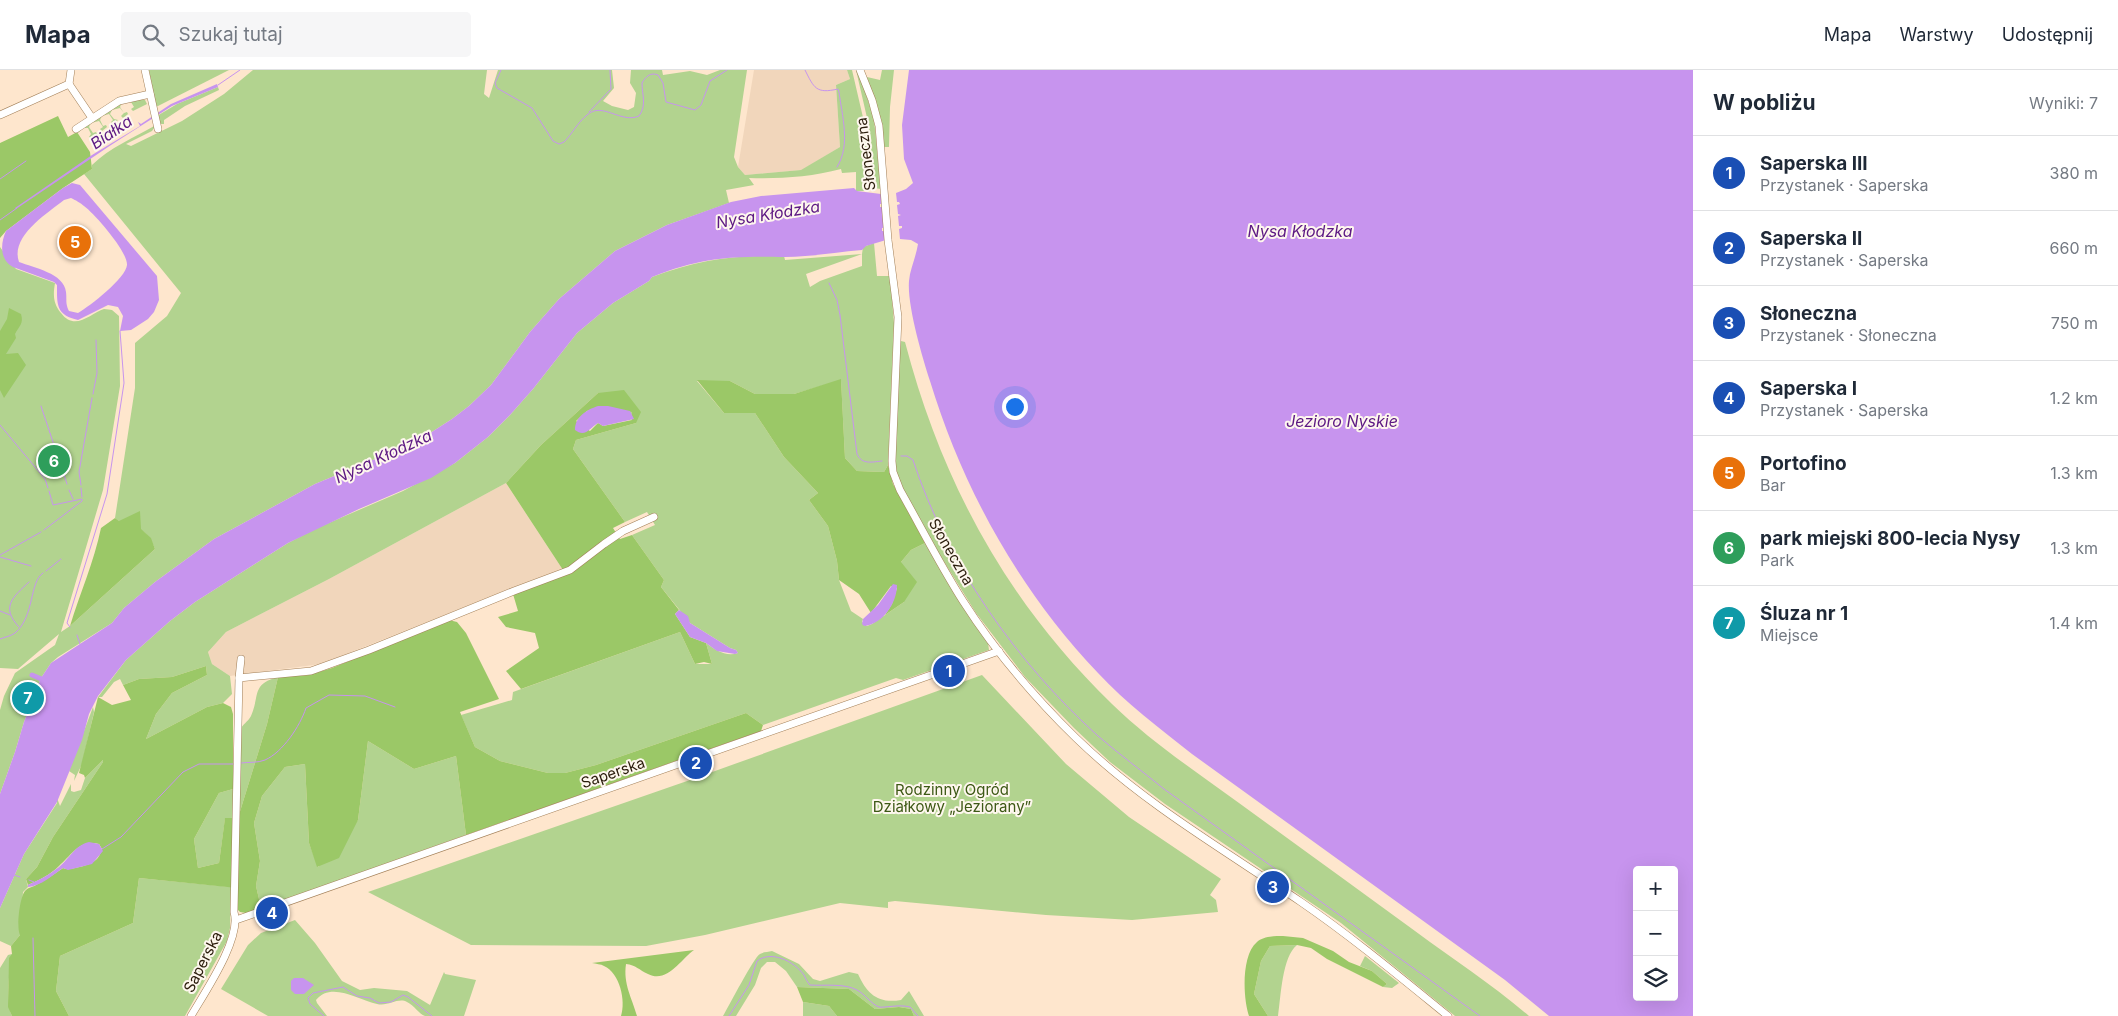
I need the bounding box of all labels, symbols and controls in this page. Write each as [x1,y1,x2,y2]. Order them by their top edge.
search box [121,12,471,57]
text: Mapa [25,20,91,49]
icon: search [139,21,167,49]
text: Szukaj tutaj [179,23,283,46]
text: Mapa [1824,24,1871,45]
text: Warstwy [1899,24,1974,45]
text: Udostępnij [2002,24,2093,45]
text: W pobliżu [1713,90,1816,115]
text: Wyniki: 7 [2029,93,2098,113]
water label: Białka [86,111,136,153]
street label: Słoneczna [852,116,879,192]
text: Saperska III [1760,152,1868,175]
text: 1 [1726,163,1732,183]
text: 380 m [2050,163,2098,183]
text: Przystanek · Saperska [1760,175,1929,195]
water label: Nysa Kłodzka [715,196,822,232]
water label: Nysa Kłodzka [1248,221,1353,241]
pin: 5 [59,223,91,261]
text: Saperska II [1760,227,1862,250]
text: 2 [1724,238,1734,258]
text: 660 m [2050,238,2098,258]
text: Przystanek · Saperska [1760,250,1929,270]
text: Słoneczna [1760,302,1857,325]
text: 3 [1724,313,1734,333]
text: 750 m [2051,313,2098,333]
text: Przystanek · Słoneczna [1760,325,1937,345]
text: Saperska I [1760,377,1857,400]
text: 4 [1724,388,1734,408]
text: 1.2 km [2050,388,2098,408]
your location [1002,394,1028,420]
text: Przystanek · Saperska [1760,400,1929,420]
water label: Jezioro Nyskie [1286,411,1398,431]
water label: Nysa Kłodzka [331,425,435,487]
pin: 6 [38,442,70,480]
text: Portofino [1760,452,1847,475]
text: 5 [1724,463,1734,483]
text: 1.3 km [2050,463,2098,483]
text: Bar [1760,475,1785,495]
street label: Słoneczna [925,515,978,588]
text: park miejski 800-lecia Nysy [1760,527,2020,550]
text: 6 [1724,538,1734,558]
text: 1.3 km [2050,538,2098,558]
text: Park [1760,550,1794,570]
text: Śluza nr 1 [1760,602,1848,625]
text: 7 [1724,613,1734,633]
text: 1.4 km [2049,613,2098,633]
text: Miejsce [1760,625,1818,645]
pin: 1 [933,652,965,690]
pin: 7 [12,679,44,717]
pin: 2 [680,744,712,782]
street label: Saperska [578,753,647,792]
park label: Rodzinny Ogród Działkowy „Jeziorany” [873,780,1032,816]
map controls [1633,866,1678,1001]
button: + [1633,866,1678,911]
pin: 3 [1257,868,1289,906]
pin: 4 [256,894,288,932]
button: − [1633,911,1678,956]
street label: Saperska [179,928,226,996]
button: layers [1633,956,1678,1001]

